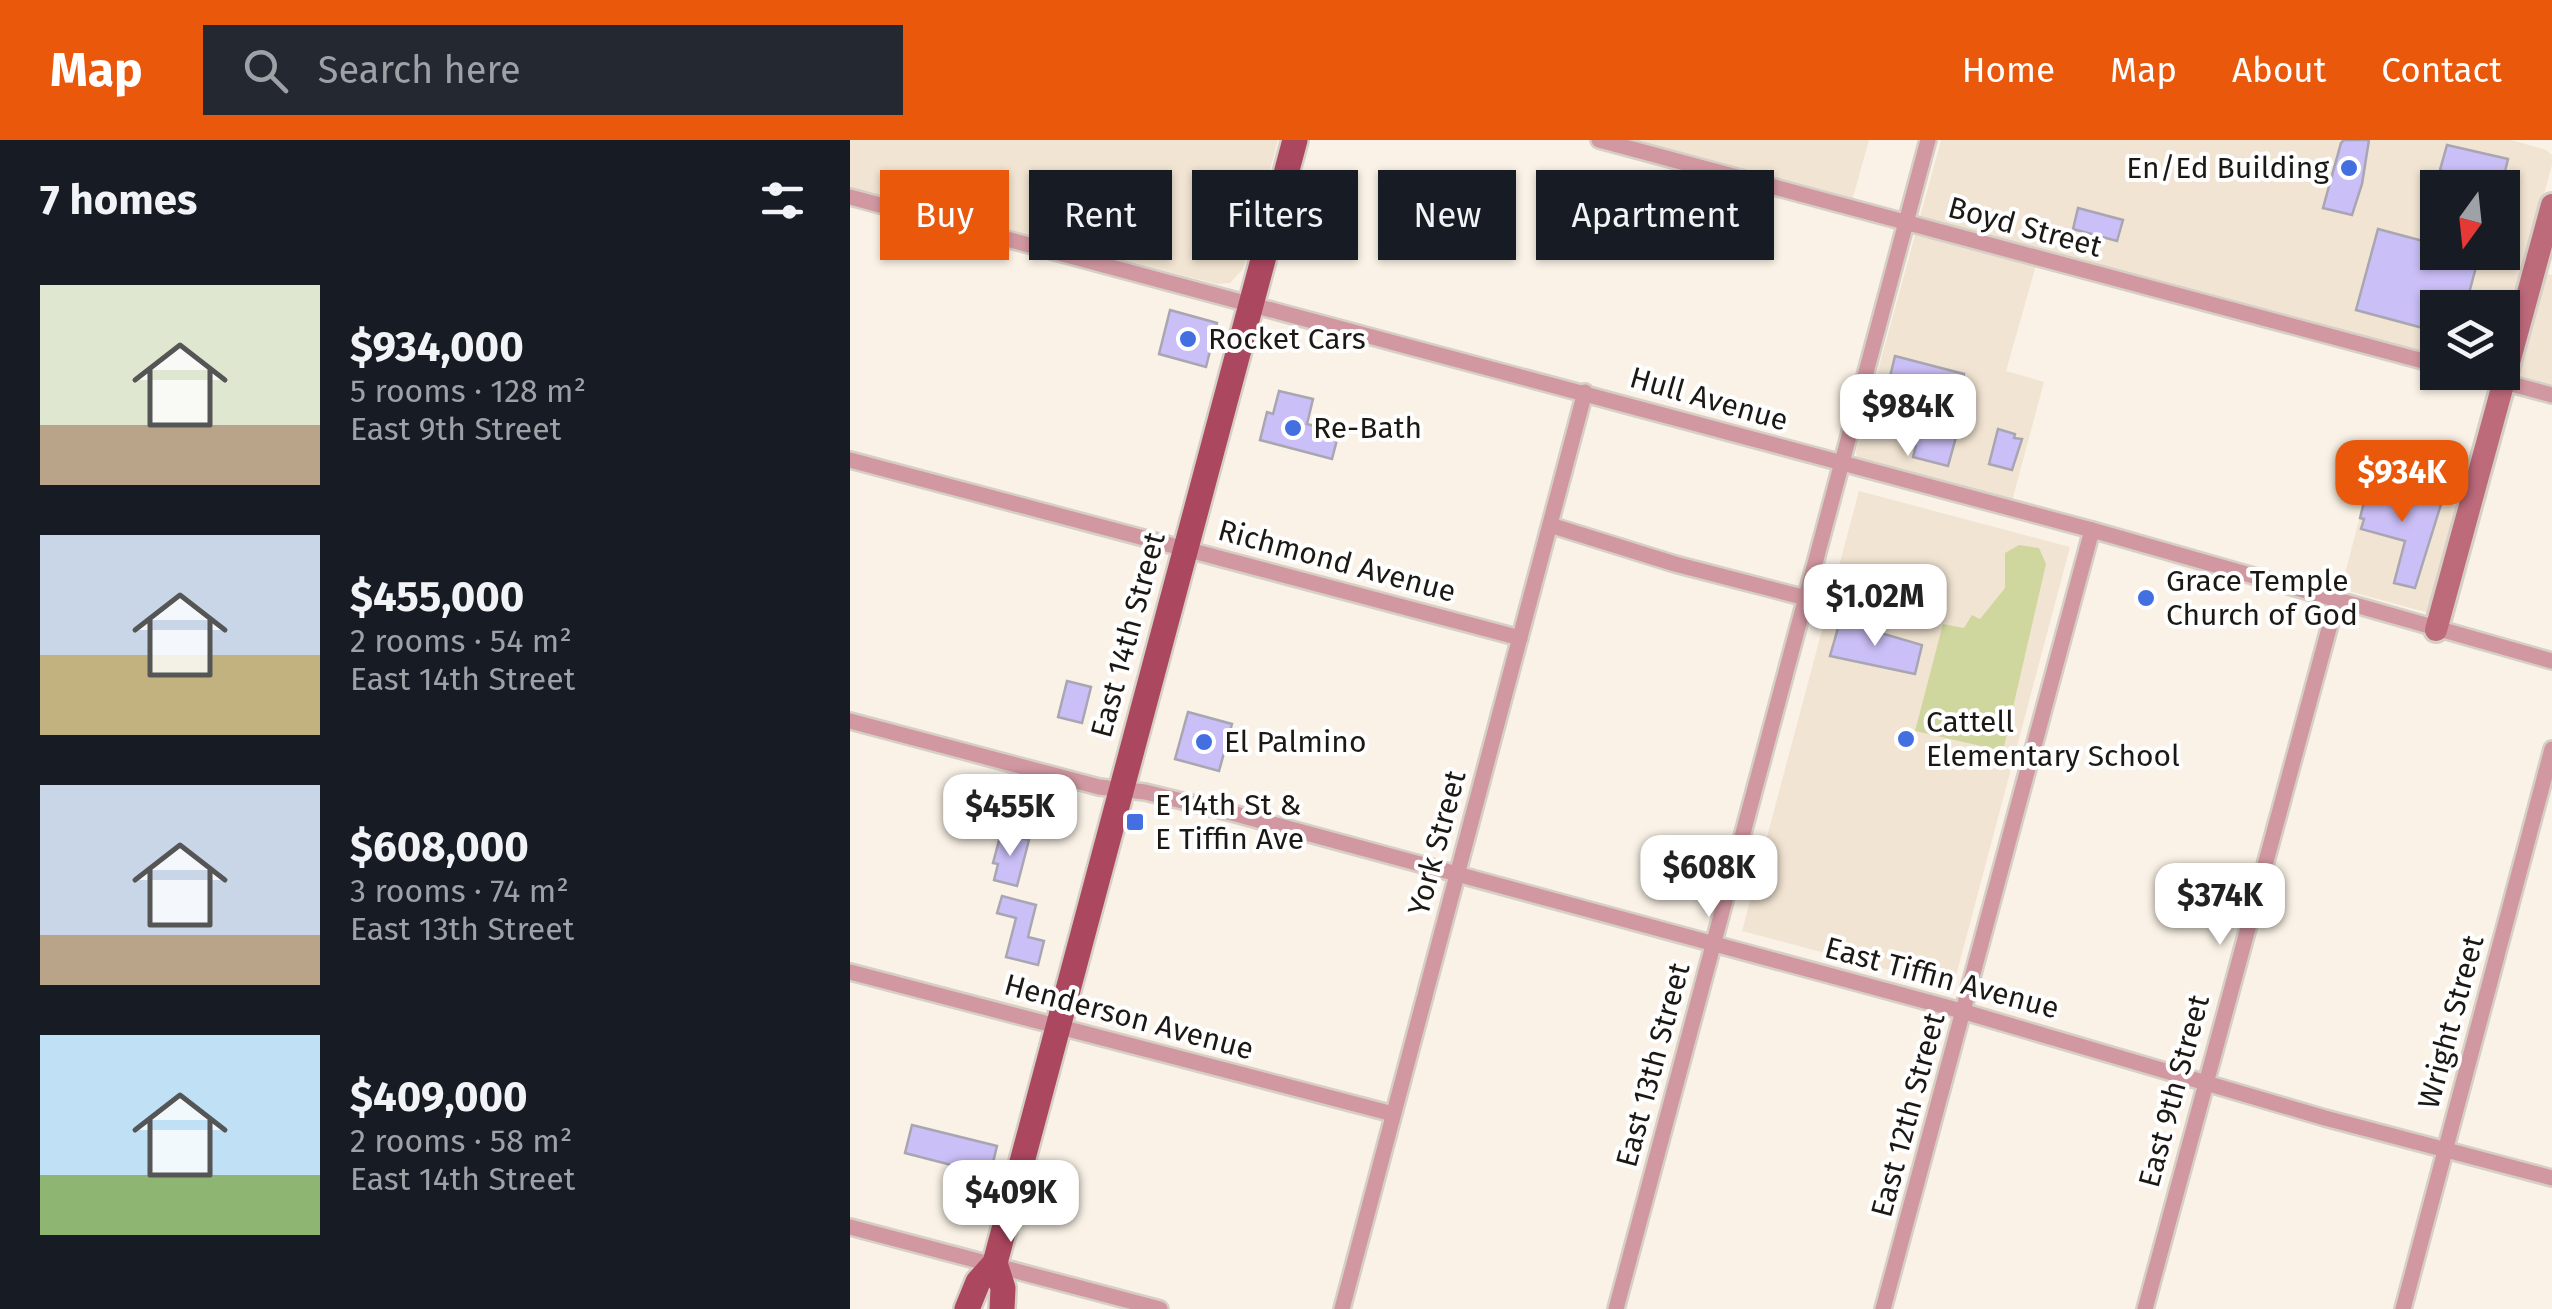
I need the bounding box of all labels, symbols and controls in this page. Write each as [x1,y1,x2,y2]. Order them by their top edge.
search box [203,25,903,115]
text: Map [50,41,143,99]
icon: search [238,43,293,98]
text: Search here [318,47,521,93]
text: Home [1962,49,2055,91]
text: Map [2110,49,2177,91]
text: About [2232,49,2326,91]
text: Contact [2381,49,2502,91]
place label: En/Ed Building [2126,150,2329,186]
marker: En/Ed Building [2338,157,2360,179]
chip: Buy [880,170,1009,260]
chip: Rent [1029,170,1172,260]
chip: Filters [1192,170,1358,260]
chip: New [1378,170,1516,260]
chip: Apartment [1536,170,1774,260]
north arrow [2420,170,2520,270]
map controls [2420,170,2520,390]
icon: filters [755,173,810,228]
text: 7 homes [40,175,197,225]
street label: Boyd Street [1944,189,2106,265]
button: layers [2420,290,2520,390]
place label: Rocket Cars [1208,321,1366,357]
text: $934,000 [350,322,524,372]
icon: home [120,325,240,445]
marker: Rocket Cars [1177,328,1199,350]
street label: Hull Avenue [1626,359,1792,439]
text: 5 rooms · 128 m² [350,372,586,410]
pin: $984K [1838,374,1978,459]
text: $984K [1862,387,1954,425]
text: East 9th Street [350,410,561,448]
place label: Re-Bath [1313,410,1422,446]
marker: Re-Bath [1282,417,1304,439]
pin: $934K [2332,440,2472,525]
text: $934K [2357,453,2447,491]
street label: Richmond Avenue [1214,512,1460,610]
street label: East 14th Street [1083,528,1173,742]
place label: Grace Temple Church of God [2166,563,2358,633]
pin: $1.02M [1794,564,1956,649]
text: $455,000 [350,572,524,622]
icon: home [120,575,240,695]
text: $1.02M [1826,577,1924,615]
marker: Grace Temple Church of God [2135,587,2157,609]
text: 2 rooms · 54 m² [350,622,572,660]
text: East 14th Street [350,660,575,698]
place label: Cattell Elementary School [1926,704,2180,774]
place label: El Palmino [1224,724,1366,760]
marker: Cattell Elementary School [1895,728,1917,750]
marker: El Palmino [1193,731,1215,753]
street label: York Street [1400,766,1474,919]
pin: $455K [940,774,1080,859]
text: $455K [965,787,1055,825]
place label: E 14th St & E Tiffin Ave [1155,787,1304,857]
marker: E 14th St & E Tiffin Ave [1124,811,1146,833]
text: $608,000 [350,822,529,872]
icon: home [120,825,240,945]
pin: $608K [1639,835,1779,920]
text: $608K [1662,848,1756,886]
pin: $374K [2150,863,2290,948]
text: 3 rooms · 74 m² [350,872,569,910]
text: $374K [2177,876,2263,914]
text: East 13th Street [350,910,574,948]
street label: East Tiffin Avenue [1821,929,2063,1027]
street label: Wright Street [2411,931,2491,1113]
street label: East 13th Street [1608,959,1698,1171]
street label: Henderson Avenue [1001,966,1257,1068]
street label: East 9th Street [2131,991,2217,1191]
street label: East 12th Street [1863,1009,1953,1221]
text: $409,000 [350,1072,528,1122]
icon: home [120,1075,240,1195]
text: 2 rooms · 58 m² [350,1122,572,1160]
text: East 14th Street [350,1160,575,1198]
pin: $409K [941,1160,1081,1245]
text: $409K [965,1173,1057,1211]

